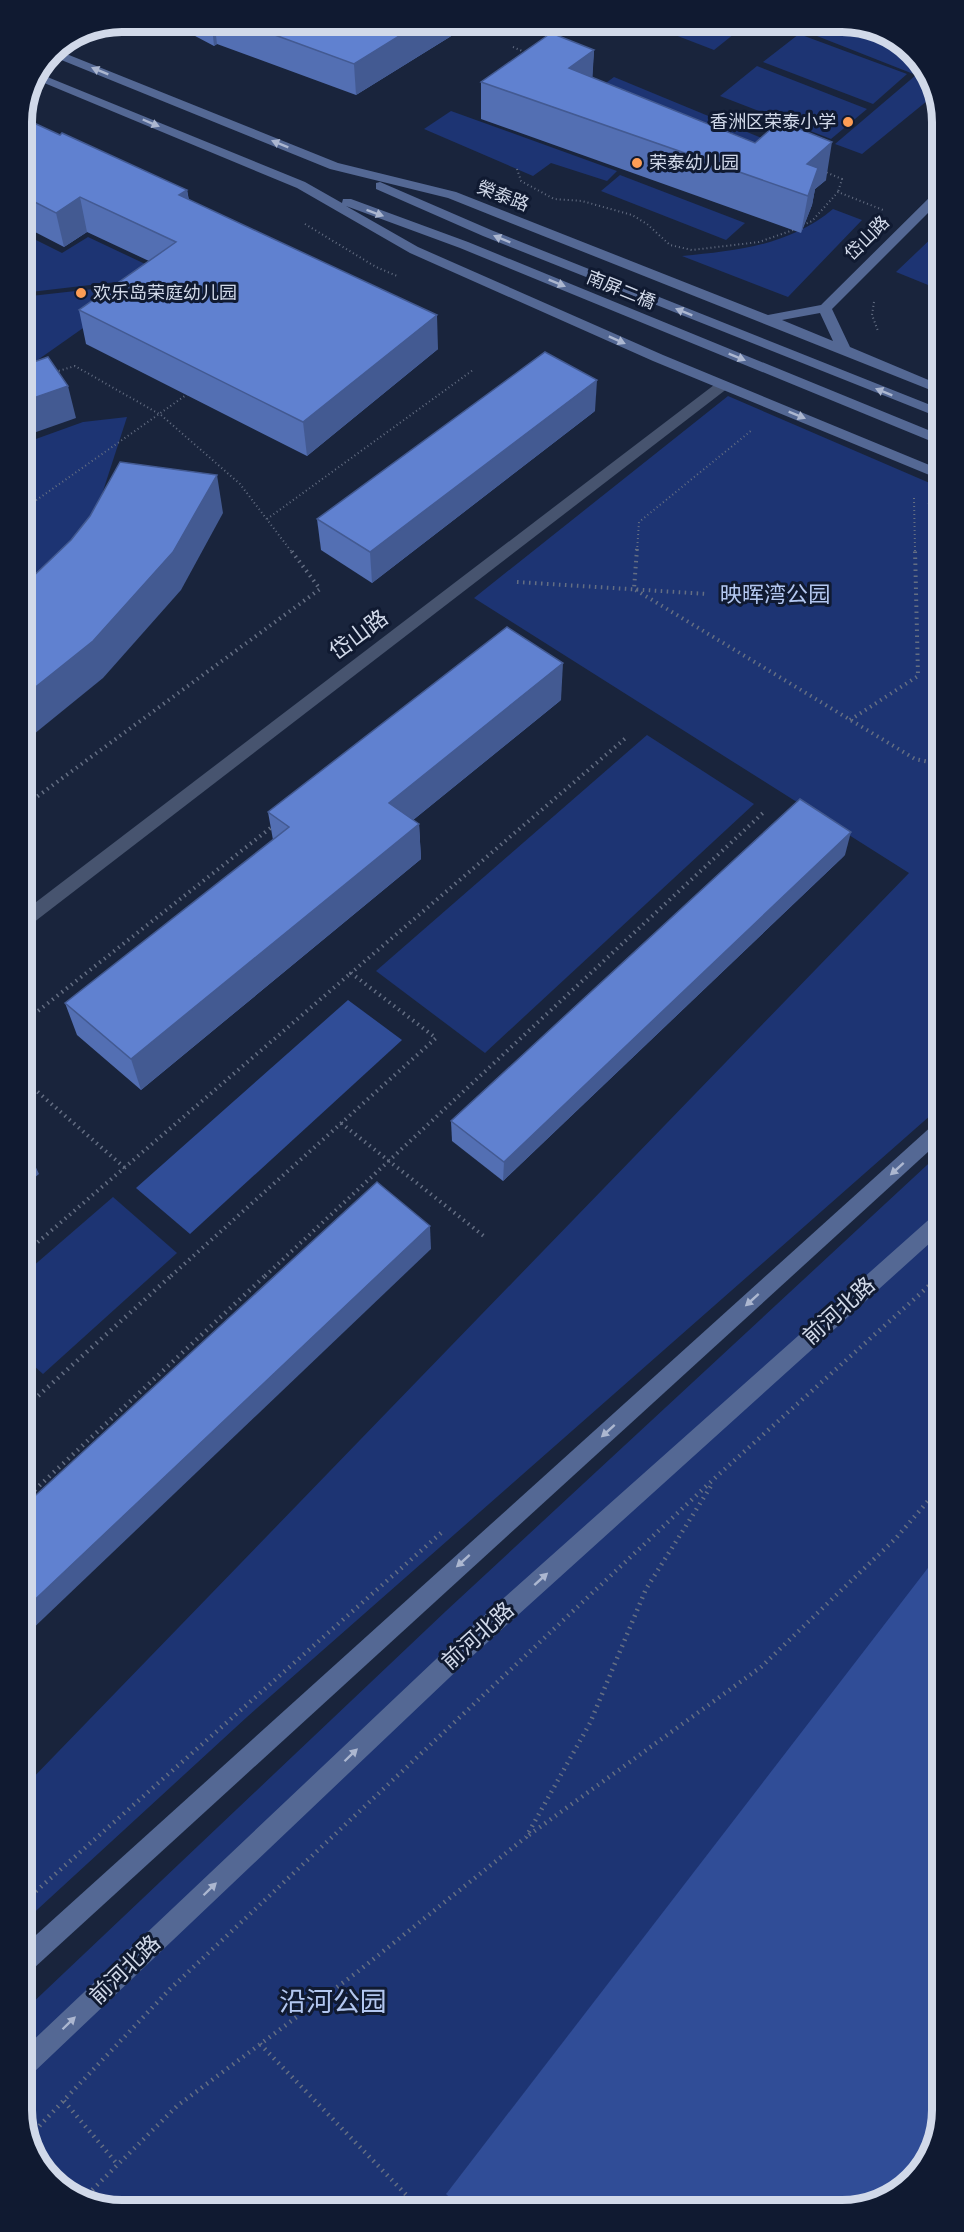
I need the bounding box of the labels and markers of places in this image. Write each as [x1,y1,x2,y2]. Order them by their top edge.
place label: 香洲区荣泰小学 [710,111,836,133]
marker: 香洲区荣泰小学 [841,115,855,129]
place label: 荣泰幼儿园 [649,152,739,174]
marker: 荣泰幼儿园 [630,156,644,170]
place label: 欢乐岛荣庭幼儿园 [93,282,237,304]
marker: 欢乐岛荣庭幼儿园 [74,286,88,300]

